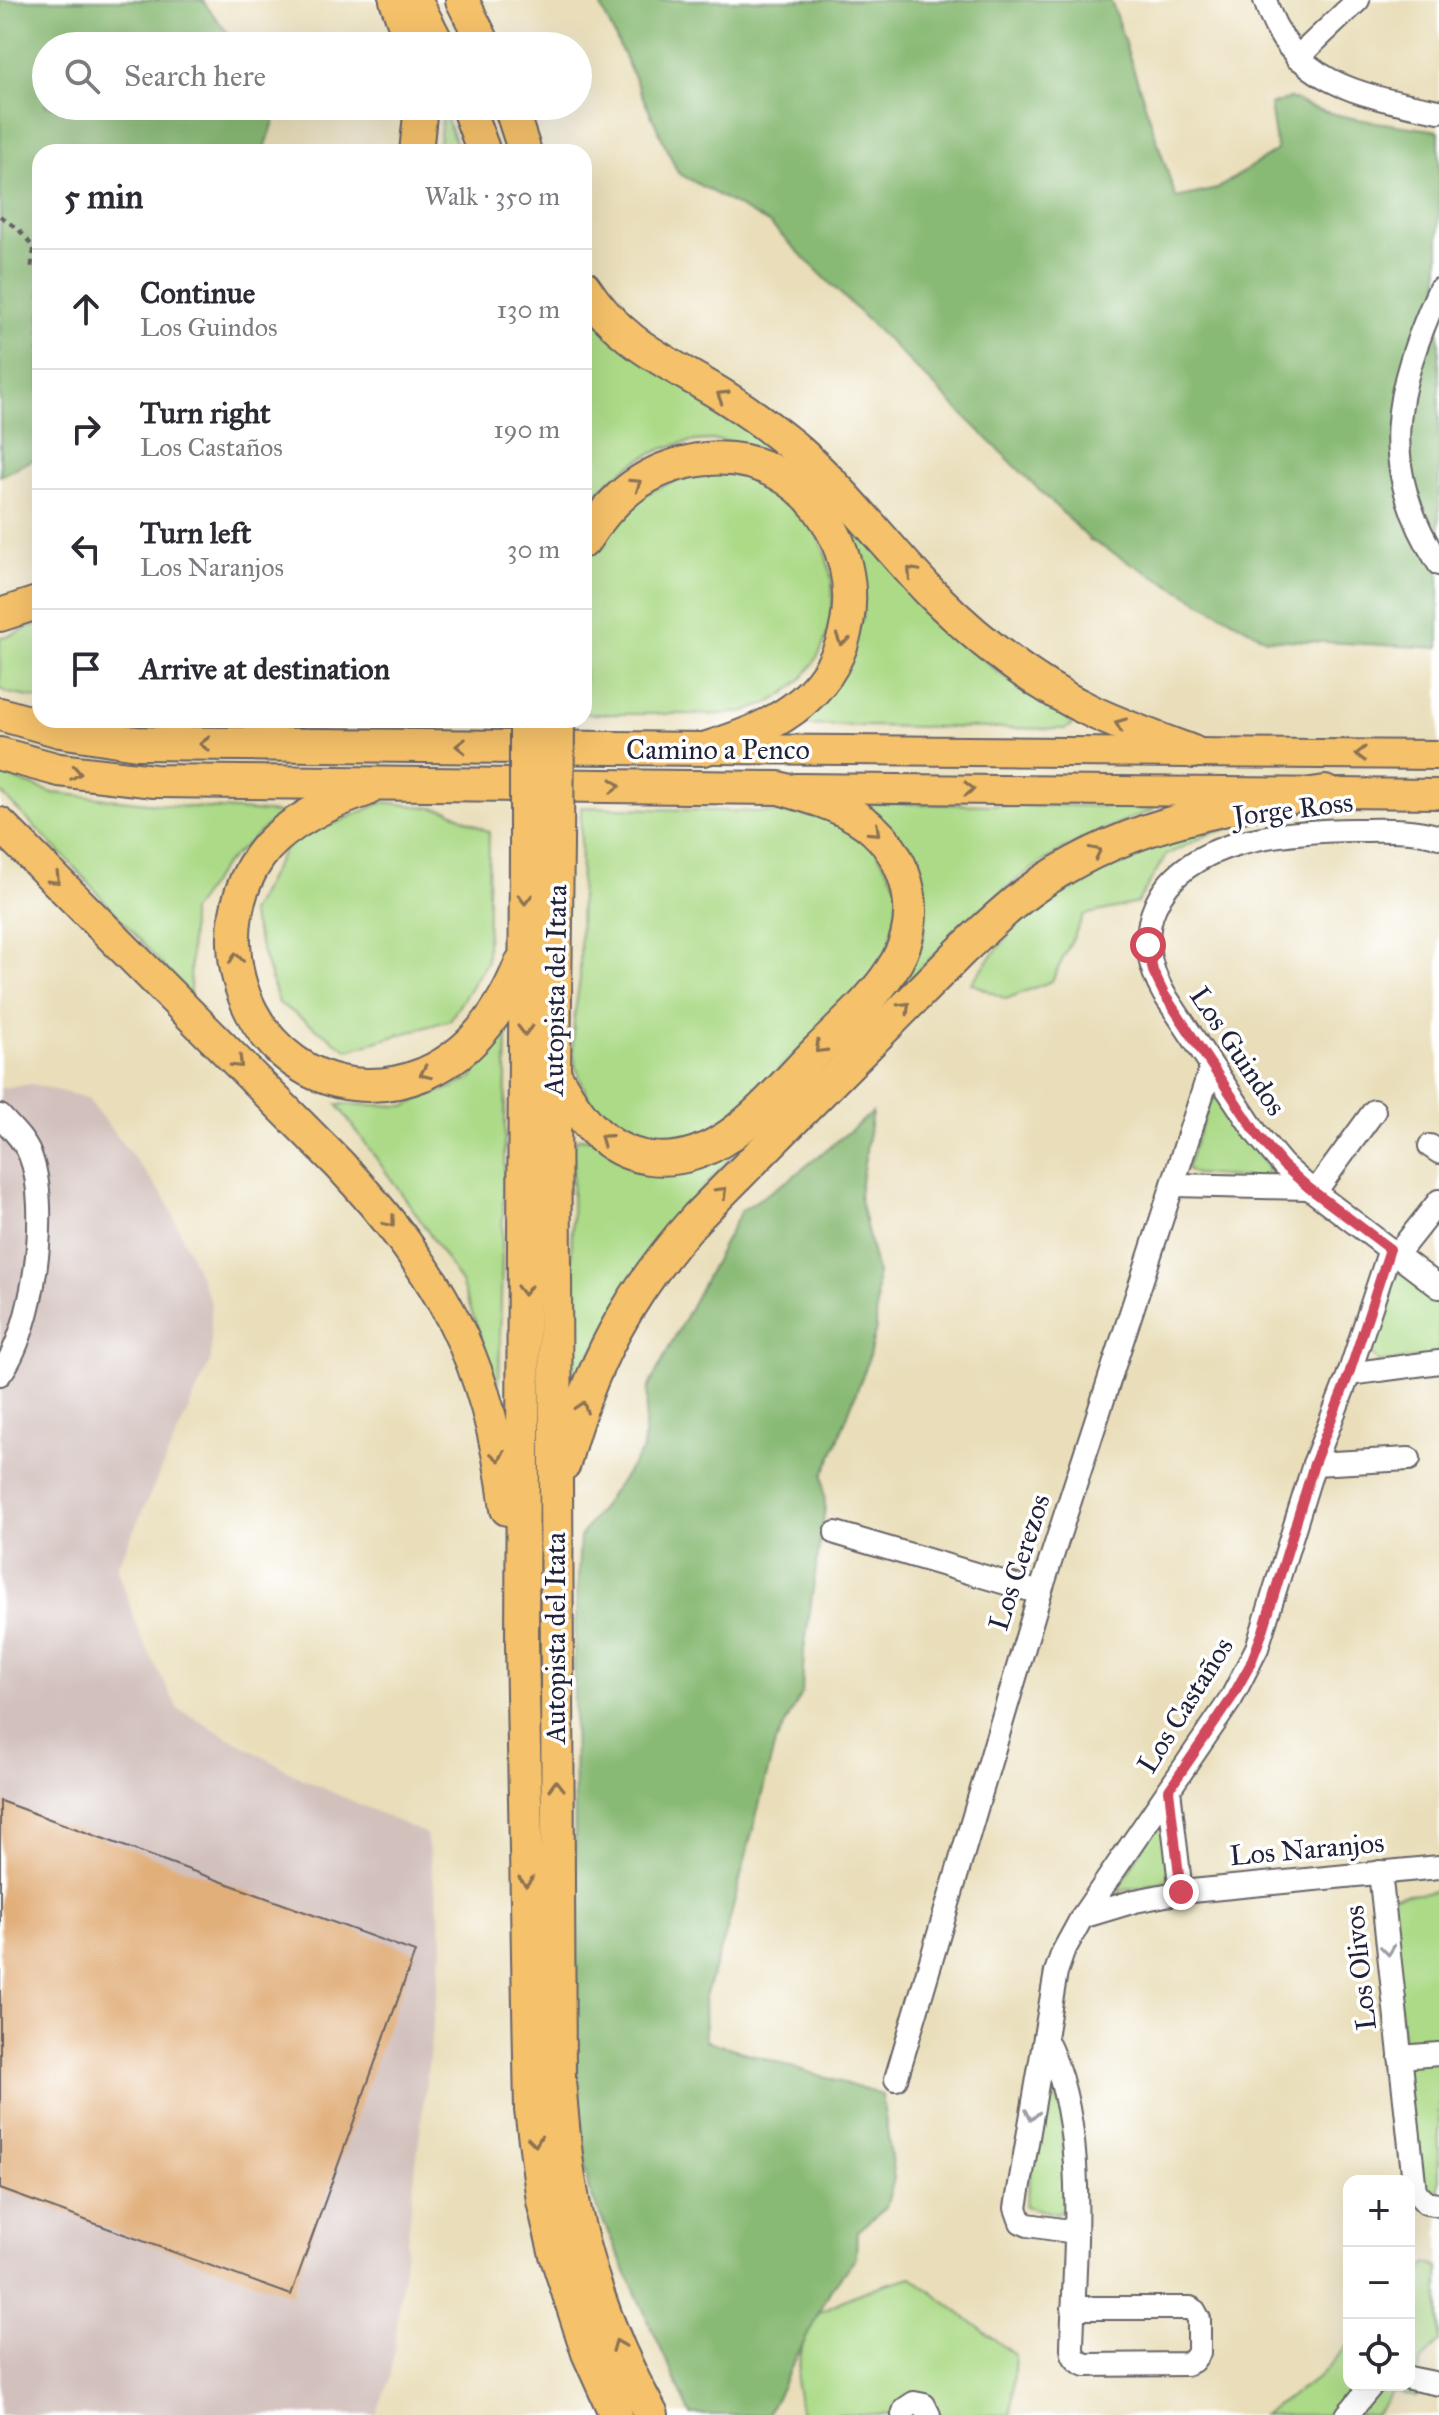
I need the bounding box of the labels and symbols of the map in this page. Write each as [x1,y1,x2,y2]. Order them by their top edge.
one-way arrow [716,390,731,405]
one-way arrow [628,478,642,493]
one-way arrow [907,566,922,581]
one-way arrow [836,633,852,647]
one-way arrow [1114,717,1128,733]
street label: Camino a Penco [626,732,810,767]
one-way arrow [198,735,211,753]
one-way arrow [454,738,467,755]
one-way arrow [1354,745,1367,763]
one-way arrow [69,763,82,780]
one-way arrow [609,777,622,795]
one-way arrow [963,780,976,798]
street label: Jorge Ross [1228,784,1355,834]
one-way arrow [865,822,880,836]
one-way arrow [1088,846,1102,862]
one-way arrow [46,870,60,884]
street label: Autopista del Itata [536,884,574,1097]
one-way arrow [516,893,534,906]
route start [1130,927,1166,963]
one-way arrow [228,952,245,965]
street label: Los Guindos [1182,980,1294,1122]
one-way arrow [896,1002,910,1016]
one-way arrow [516,1024,534,1037]
one-way arrow [815,1039,829,1053]
one-way arrow [229,1054,244,1068]
one-way arrow [419,1063,433,1079]
one-way arrow [599,1134,614,1149]
one-way arrow [713,1187,727,1201]
one-way arrow [381,1213,395,1228]
one-way arrow [515,1284,533,1297]
one-way arrow [572,1401,588,1415]
one-way arrow [489,1449,506,1462]
street label: Los Cerezos [980,1489,1058,1635]
street label: Autopista del Itata [538,1532,573,1745]
street label: Los Castaños [1129,1631,1241,1779]
one-way arrow [547,1779,565,1792]
street label: Los Naranjos [1228,1825,1386,1873]
route end [1163,1874,1199,1910]
one-way arrow [517,1875,535,1888]
street label: Los Olivos [1336,1904,1384,2032]
one-way arrow [1380,1944,1397,1957]
one-way arrow [1024,2108,1041,2121]
one-way arrow [526,2135,543,2148]
one-way arrow [611,2339,627,2353]

